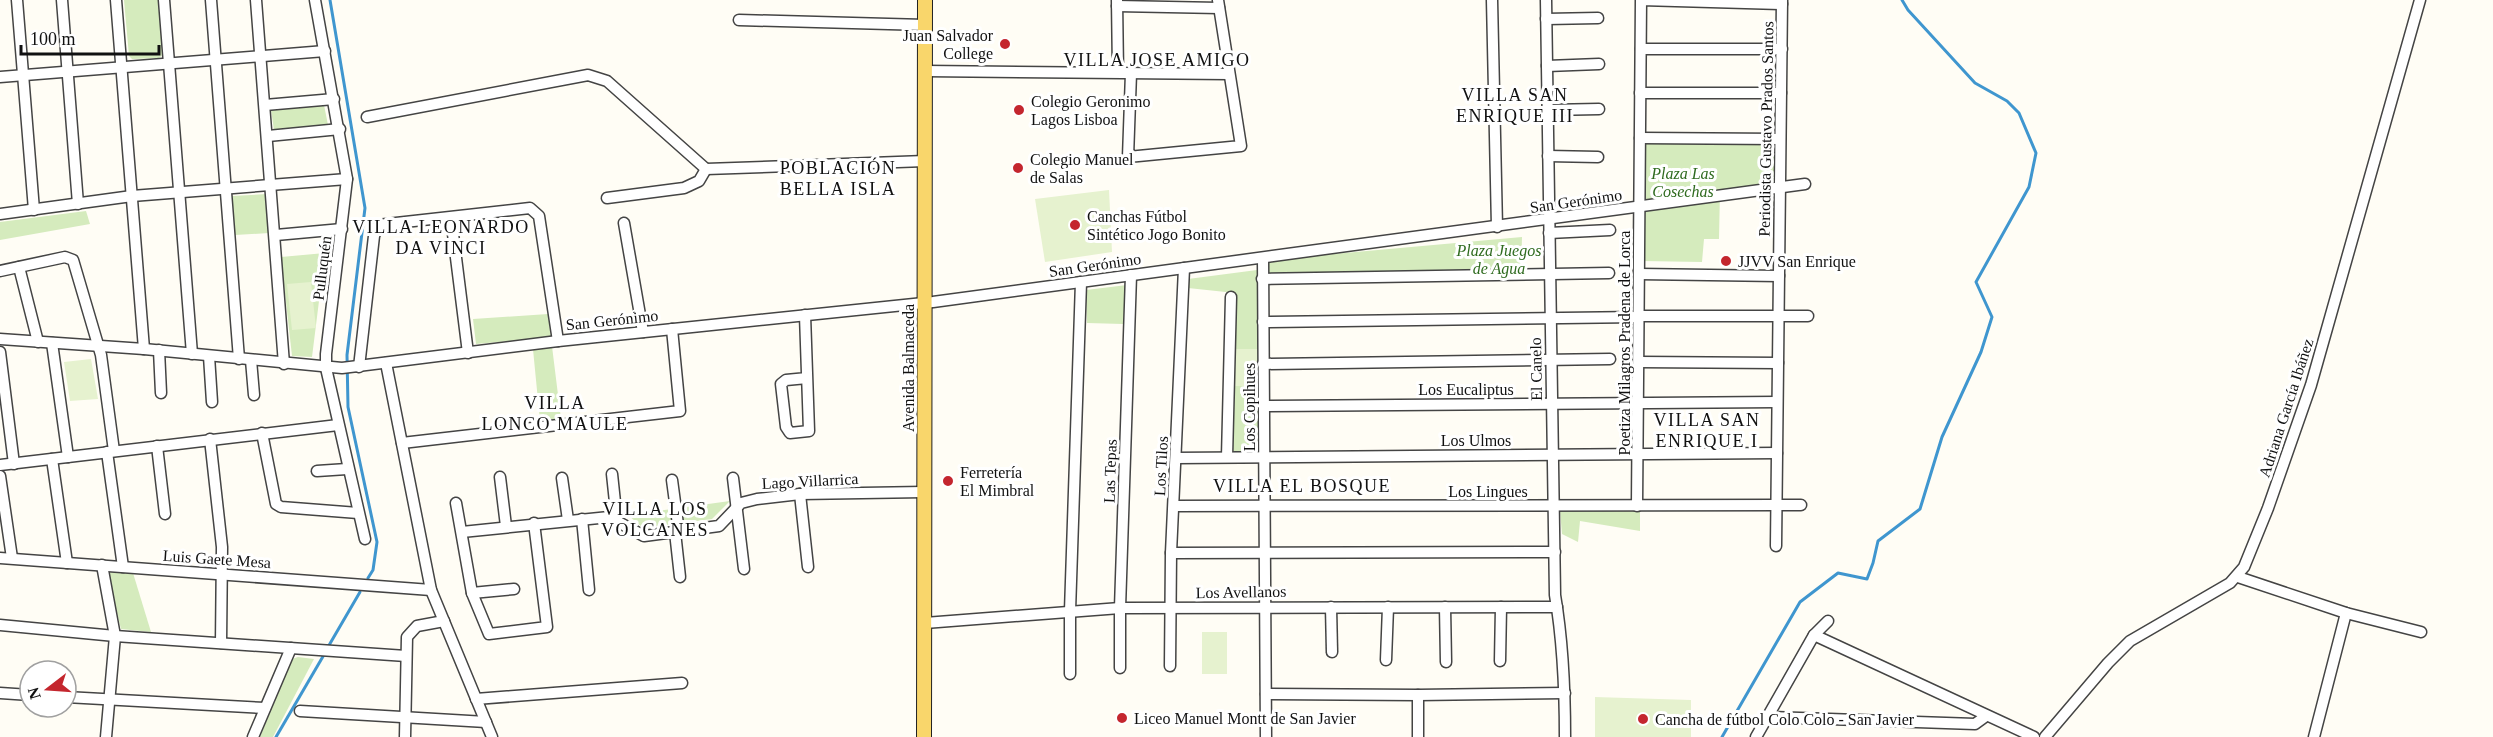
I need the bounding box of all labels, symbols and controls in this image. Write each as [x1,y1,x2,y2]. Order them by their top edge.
scale bar [21,18,159,56]
street label: Periodista Gustavo Prados Santos [1756,21,1776,237]
place label: Juan Salvador College [903,27,994,63]
text: 100 m [30,29,76,49]
marker: Juan Salvador College [998,37,1012,51]
district label: VILLA JOSE AMIGO [1063,50,1251,70]
district label: VILLA SAN ENRIQUE III [1456,85,1574,126]
place label: Colegio Geronimo Lagos Lisboa [1031,93,1151,129]
marker: Colegio Geronimo Lagos Lisboa [1012,103,1026,117]
place label: Colegio Manuel de Salas [1030,151,1134,186]
district label: POBLACIÓN BELLA ISLA [780,157,896,199]
marker: Colegio Manuel de Salas [1011,161,1025,175]
park label: Plaza Las Cosechas [1650,165,1715,200]
street label: San Gerónimo [1529,186,1623,216]
place label: Canchas Fútbol Sintético Jogo Bonito [1087,208,1226,244]
district label: VILLA LEONARDO DA VINCI [352,217,530,258]
marker: Canchas Fútbol Sintético Jogo Bonito [1068,218,1082,232]
street label: Poetiza Milagros Pradena de Lorca [1616,231,1634,455]
street label: Pulluquén [310,235,335,301]
park label: Plaza Juegos de Agua [1456,242,1541,278]
street label: San Gerónimo [1048,250,1142,280]
place label: JJVV San Enrique [1738,253,1856,271]
marker: JJVV San Enrique [1719,254,1733,268]
street label: Avenida Balmaceda [900,304,917,432]
street label: San Gerónimo [565,307,659,333]
street label: El Canelo [1527,337,1545,401]
street label: Adriana García Ibáñez [2256,337,2316,479]
street label: Los Copihues [1241,363,1259,451]
street label: Los Eucaliptus [1418,381,1514,399]
district label: VILLA LONCO MAULE [482,393,629,434]
district label: VILLA SAN ENRIQUE I [1654,410,1761,451]
street label: Los Ulmos [1441,432,1511,449]
street label: Los Tilos [1151,436,1171,496]
street label: Las Tepas [1100,439,1121,503]
place label: Ferretería El Mimbral [960,464,1035,499]
street label: Lago Villarrica [761,470,859,493]
marker: Ferretería El Mimbral [941,474,955,488]
district label: VILLA EL BOSQUE [1213,476,1391,496]
street label: Los Lingues [1448,483,1528,501]
district label: VILLA LOS VOLCANES [601,499,709,540]
street label: Luis Gaete Mesa [162,547,272,571]
street label: Los Avellanos [1195,583,1287,601]
north arrow [18,659,78,719]
text: N [24,685,44,701]
place label: Liceo Manuel Montt de San Javier [1134,710,1356,727]
marker: Liceo Manuel Montt de San Javier [1115,711,1129,725]
place label: Cancha de fútbol Colo Colo - San Javier [1655,711,1915,728]
marker: Cancha de fútbol Colo Colo - San Javier [1636,712,1650,726]

